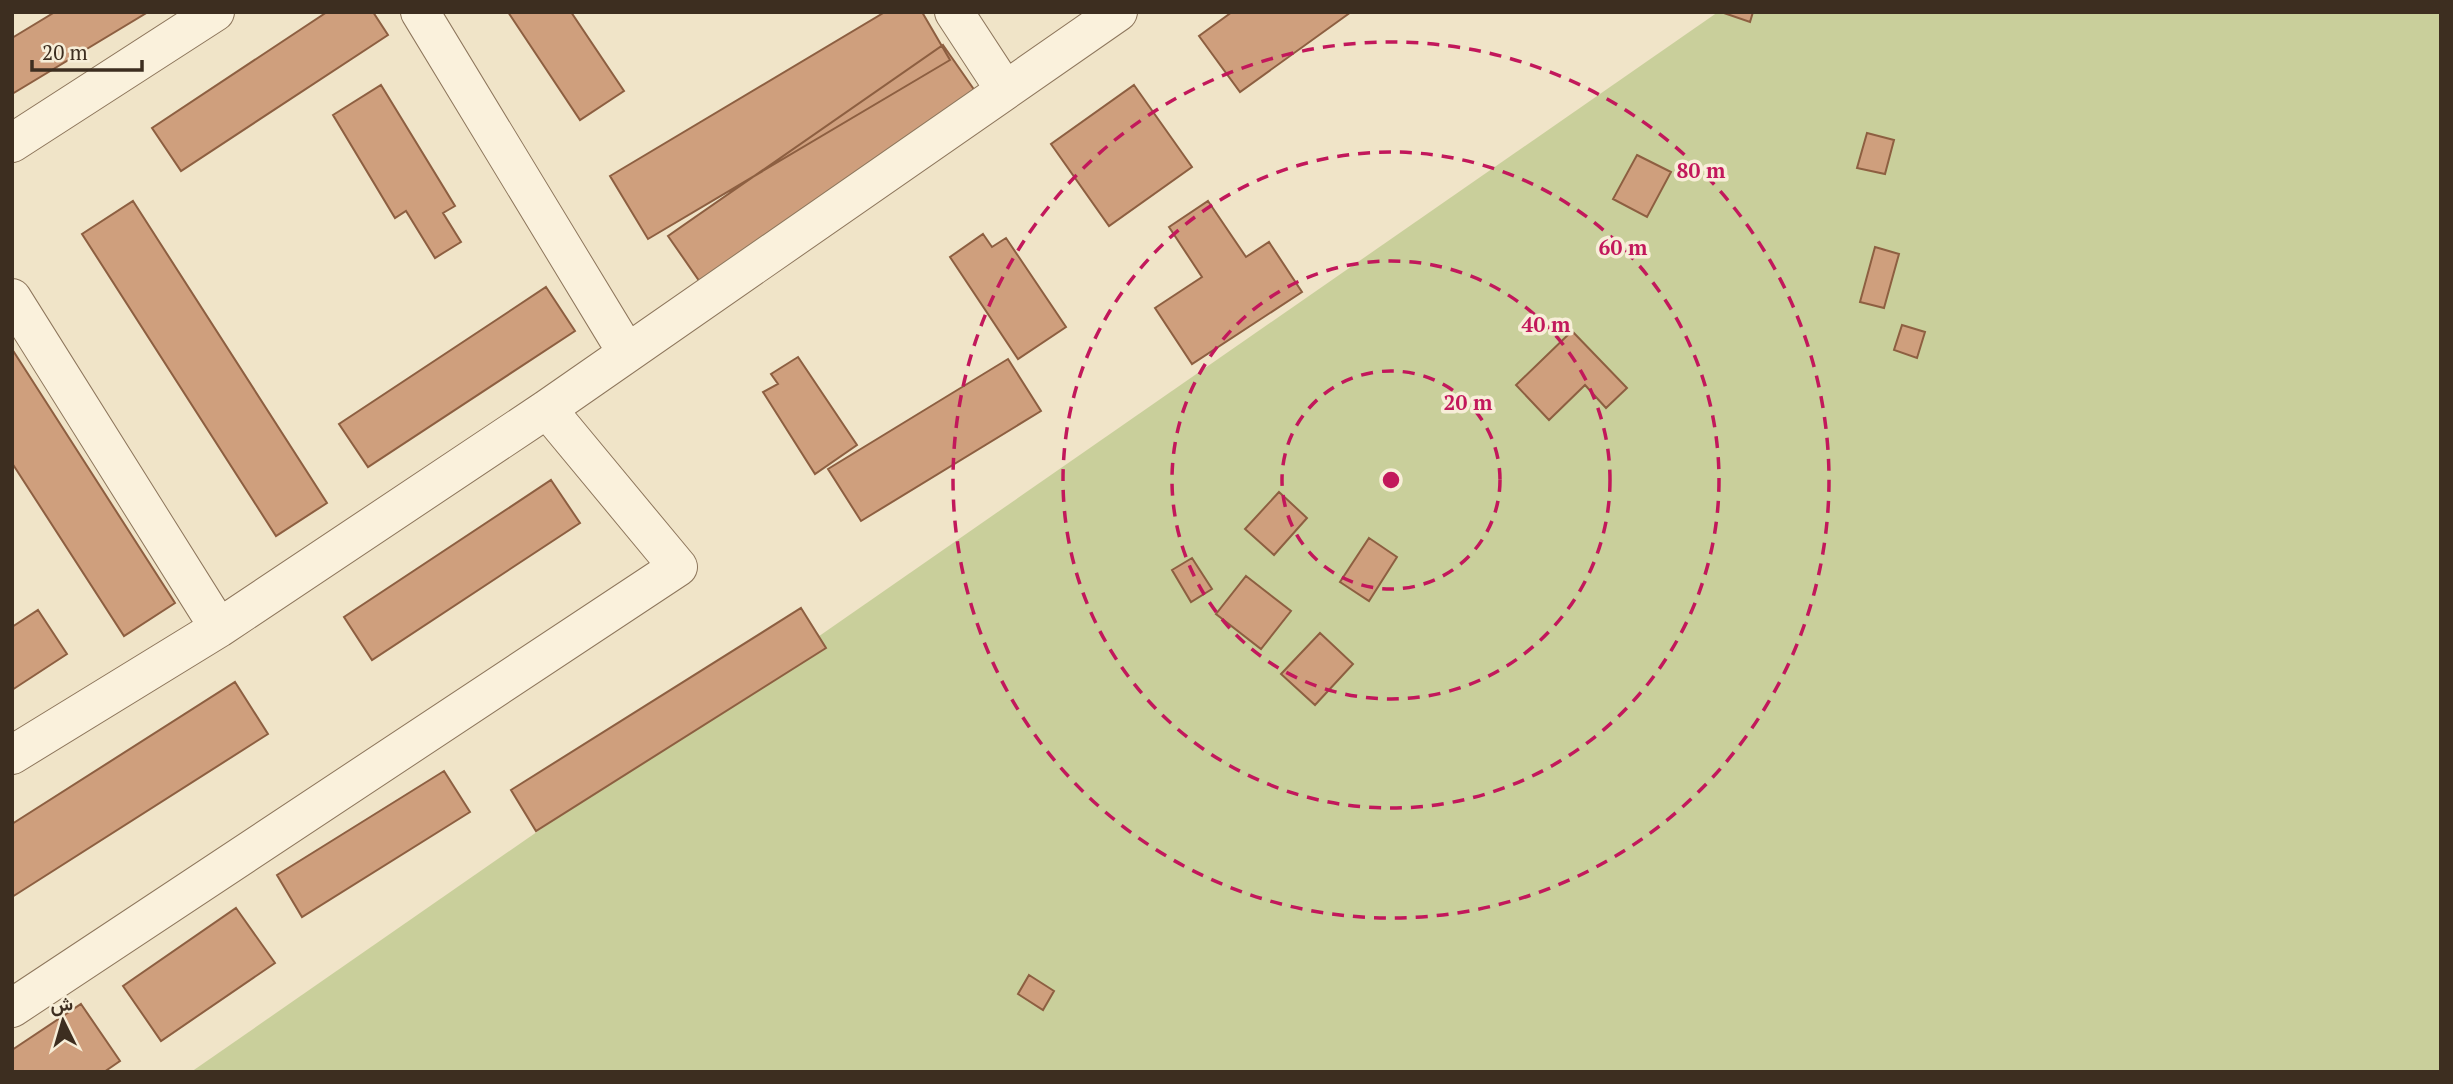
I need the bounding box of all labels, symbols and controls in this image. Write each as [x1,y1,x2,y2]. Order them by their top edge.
scale bar [32,28,142,72]
text: 20 m [42,38,88,66]
text: 80 m [1677,156,1726,184]
text: 60 m [1599,233,1648,261]
text: 40 m [1522,310,1571,338]
text: 20 m [1444,388,1493,416]
centre of rings [1379,468,1403,492]
north arrow [28,986,98,1056]
text: ش [49,990,74,1017]

